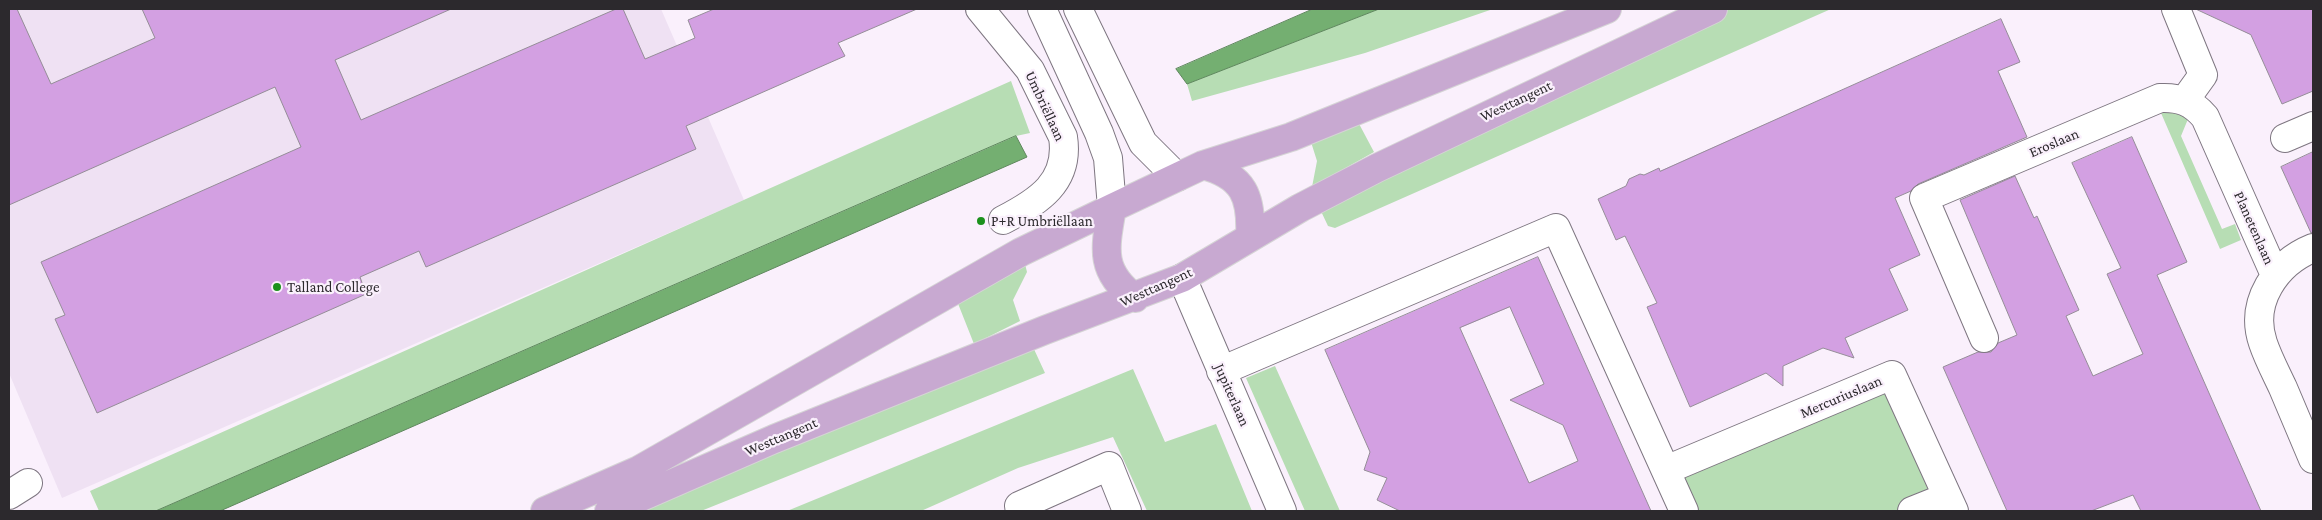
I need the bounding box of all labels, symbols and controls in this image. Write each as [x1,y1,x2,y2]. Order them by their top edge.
street label: Umbriëllaan [1021,68,1069,144]
street label: Westtangent [1477,77,1555,125]
street label: Eroslaan [2026,124,2082,162]
street label: Planetenlaan [2230,189,2278,267]
place label: P+R Umbriëllaan [991,212,1093,230]
marker: P+R Umbriëllaan [975,215,987,227]
street label: Westtangent [1117,263,1195,311]
place label: Talland College [287,278,380,296]
marker: Talland College [271,281,283,293]
street label: Jupiterlaan [1210,361,1254,429]
street label: Mercuriuslaan [1797,372,1885,422]
street label: Westtangent [742,414,820,460]

